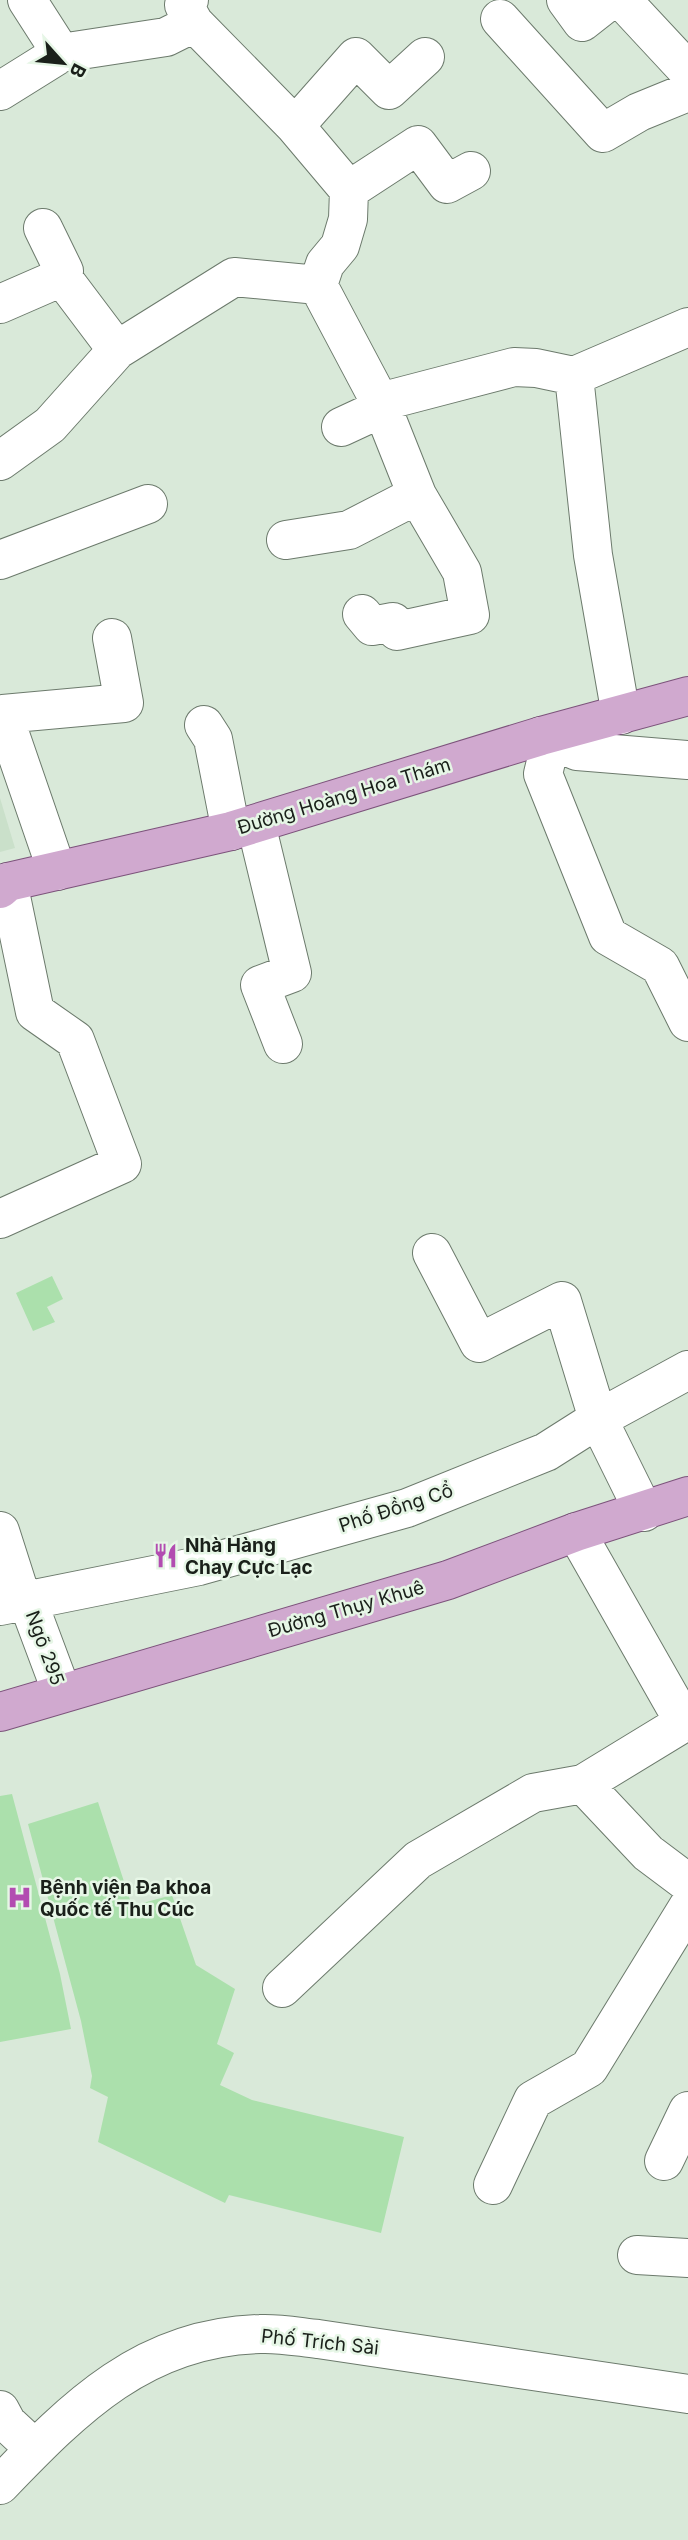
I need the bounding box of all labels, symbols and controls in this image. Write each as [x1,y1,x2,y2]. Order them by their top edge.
north arrow [28,28,98,98]
text: B [65,60,91,81]
street label: Đường Hoàng Hoa Thám [235,753,453,839]
street label: Phố Đồng Cổ [336,1479,456,1537]
place label: Nhà Hàng Chay Cực Lạc [185,1534,313,1579]
restaurant icon: Nhà Hàng Chay Cực Lạc [151,1542,179,1570]
street label: Đường Thụy Khuê [265,1576,427,1642]
street label: Ngõ 295 [21,1608,69,1688]
place label: Bệnh viện Đa khoa Quốc tế Thu Cúc [40,1876,211,1921]
hospital icon: Bệnh viện Đa khoa Quốc tế Thu Cúc [6,1884,34,1912]
street label: Phố Trích Sài [260,2324,380,2360]

